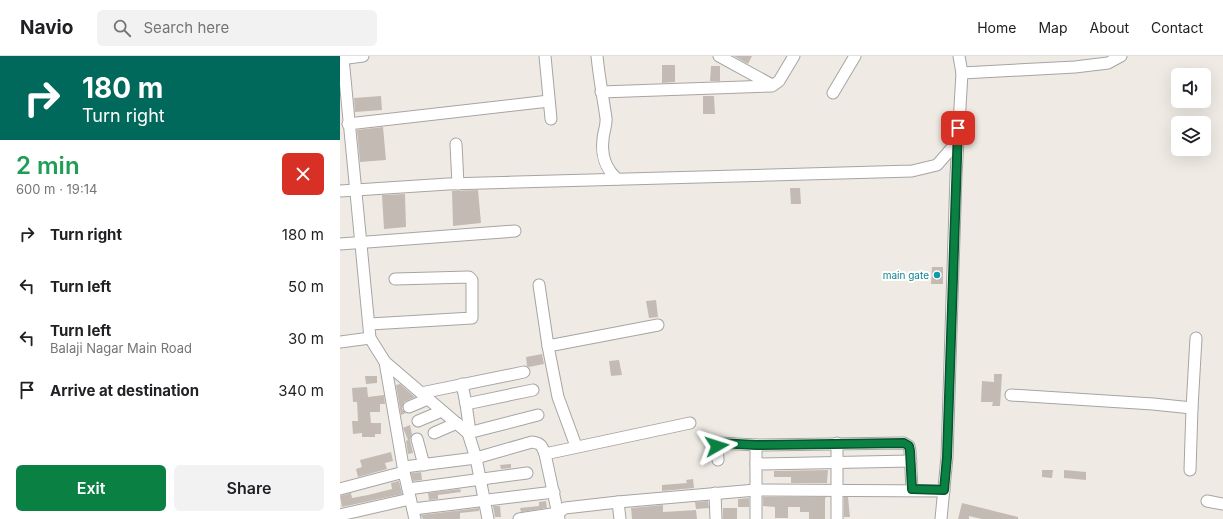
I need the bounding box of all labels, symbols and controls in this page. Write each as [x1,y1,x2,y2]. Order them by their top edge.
search box [97,10,377,46]
text: Navio [20,16,73,39]
icon: search [111,17,133,39]
text: Search here [143,18,229,37]
text: Home [977,19,1016,36]
text: Map [1038,19,1068,36]
text: About [1090,19,1129,36]
text: Contact [1151,19,1203,36]
map controls [1171,68,1211,156]
button: sound [1171,68,1211,108]
text: 180 m [82,71,163,105]
icon: right [16,72,68,124]
text: Turn right [82,105,165,126]
pin [941,111,975,145]
button: layers [1171,116,1211,156]
icon: arrive [947,117,969,139]
text: 2 min [16,151,80,180]
button: close [282,153,324,195]
text: 600 m · 19:14 [16,181,97,197]
icon: right [16,223,38,245]
text: Turn right [50,225,122,244]
text: 180 m [282,225,324,244]
place label: main gate [883,269,929,281]
marker: main gate [932,270,942,280]
icon: left [16,275,38,297]
text: Turn left [50,277,111,296]
text: 50 m [288,277,324,296]
text: Turn left [50,321,111,340]
icon: left [16,327,38,349]
text: 30 m [288,329,324,348]
text: Balaji Nagar Main Road [50,340,192,356]
icon: arrive [16,379,38,401]
text: Arrive at destination [50,381,199,400]
text: 340 m [278,381,324,400]
position arrow [696,425,738,467]
button: Exit [16,465,166,511]
button: Share [174,465,324,511]

